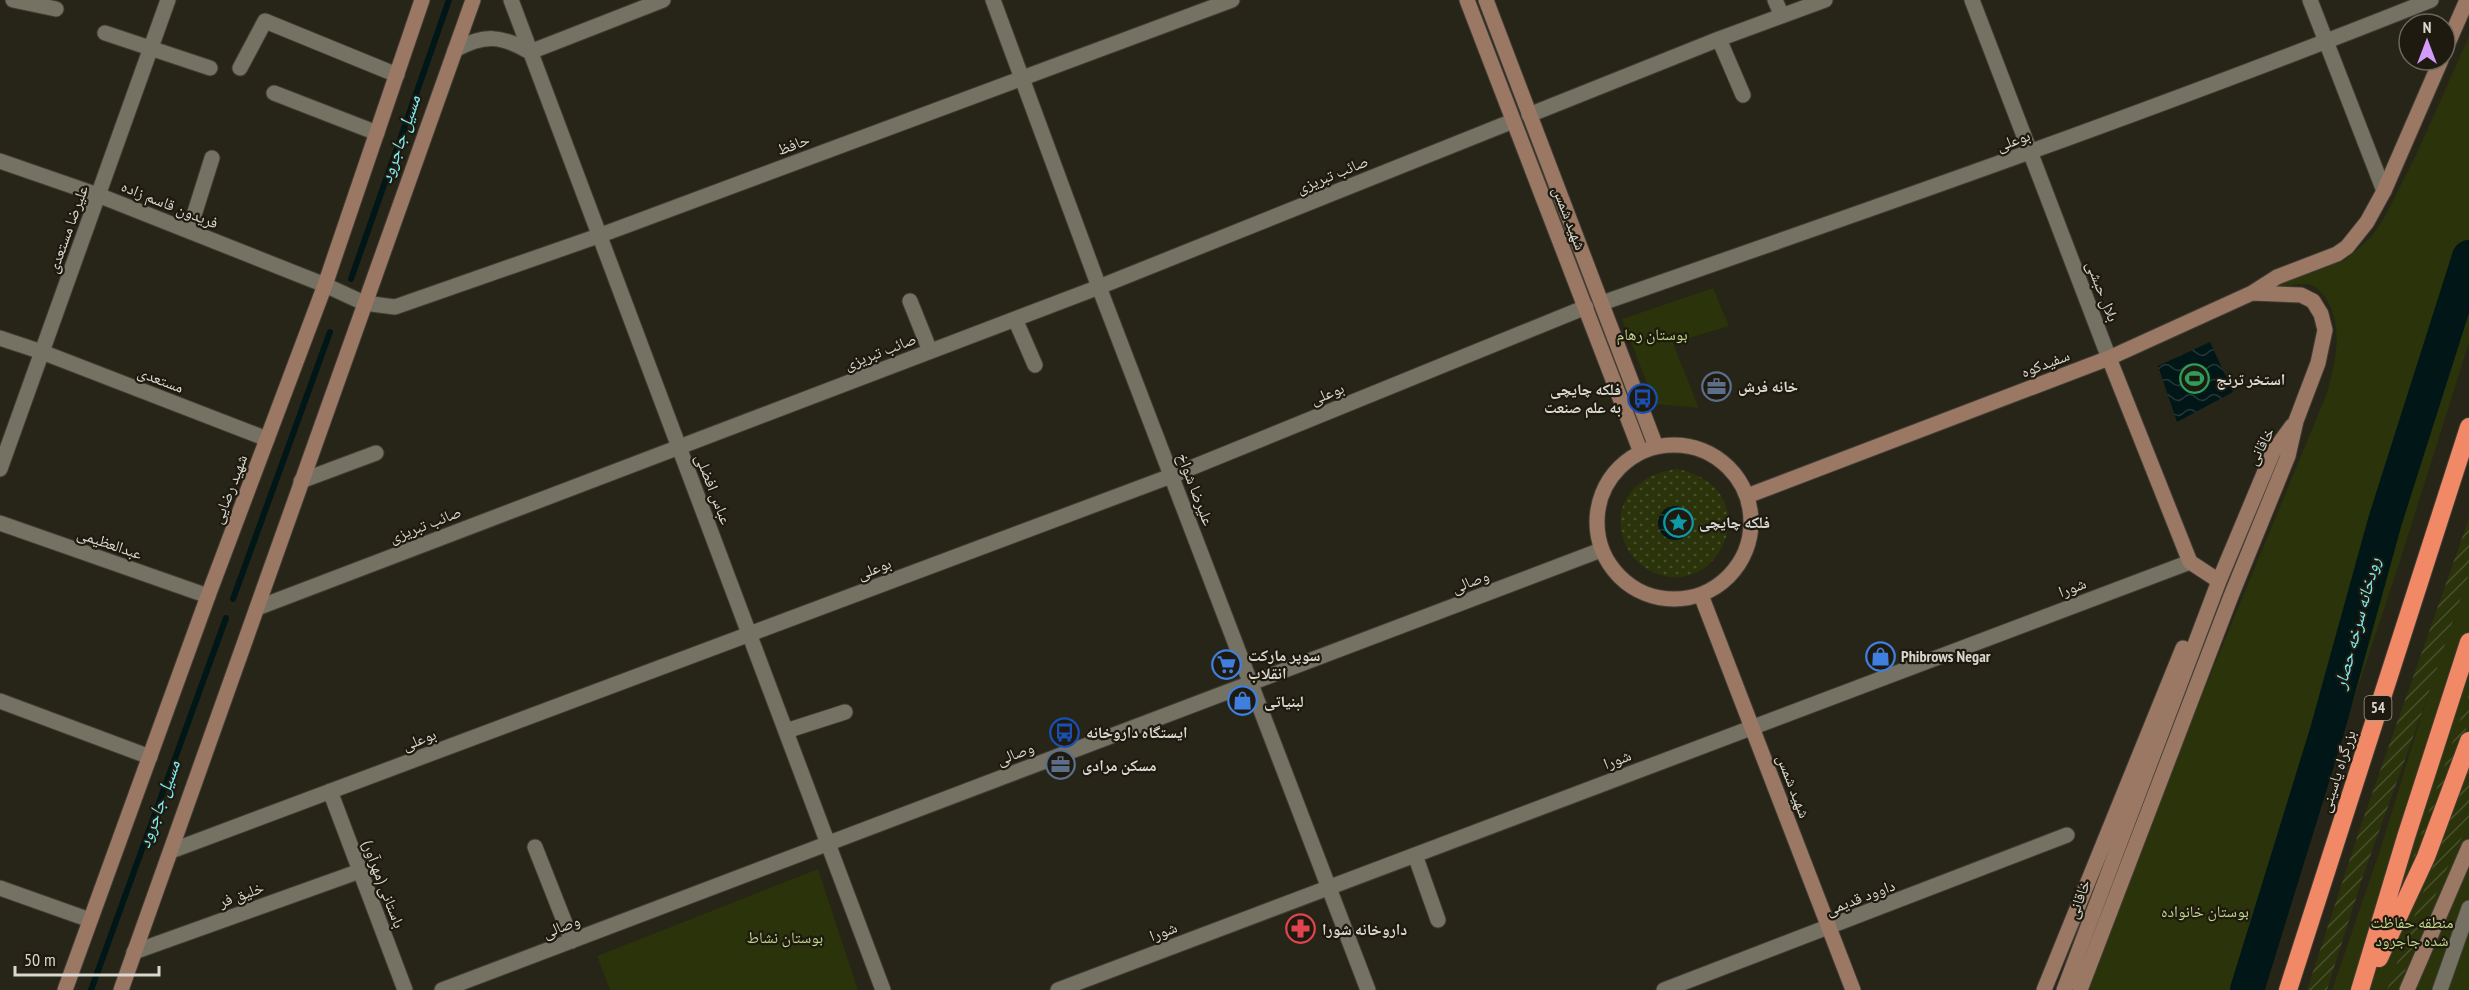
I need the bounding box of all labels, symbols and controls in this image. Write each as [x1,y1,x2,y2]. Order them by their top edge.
north arrow [2397,12,2457,72]
text: N [2423,17,2431,37]
water label: مسیل جاجرود [374,91,426,186]
street label: بوعلی [1993,125,2033,156]
street label: حافظ [774,129,812,159]
street label: صائب تبریزی [1293,151,1371,198]
street label: فریدون قاسم زاده [118,175,221,233]
street label: علیرضا مستعدی [42,182,93,276]
street label: شهید شمس [1548,183,1591,253]
street label: بلال حبشی [2081,258,2124,325]
park label: بوستان رهام [1616,324,1688,345]
street label: صائب تبریزی [841,328,919,375]
street label: سفیدکوه [2018,345,2072,381]
street label: مستعدی [135,361,187,398]
sports icon: استخر ترنج [2179,363,2211,395]
place label: استخر ترنج [2216,369,2285,390]
office icon: خانه فرش [1701,370,1733,402]
place label: خانه فرش [1738,376,1798,396]
street label: بوعلی [1307,377,1347,410]
place label: فلکه چایچی به علم صنعت [1544,379,1621,419]
bus stop icon: فلکه چایچی به علم صنعت [1626,382,1658,414]
street label: خاقانی [2241,423,2279,469]
street label: علیرضا شواخ [1172,450,1219,529]
street label: عباس افضلی [690,451,737,528]
street label: شهید رضایی [207,452,252,527]
street label: صائب تبریزی [386,501,464,548]
place icon: فلکه چایچی [1662,506,1694,538]
place label: فلکه چایچی [1699,512,1770,532]
street label: عبدالعظیمی [74,523,145,564]
street label: بوعلی [854,552,894,585]
water label: رودخانه سرخه حصار [2327,555,2385,693]
street label: وصالی [1448,565,1492,598]
street label: شورا [2055,573,2089,601]
shop icon: Phibrows Negar [1864,640,1896,672]
place label: سوپر مارکت انقلاب [1248,645,1320,683]
place label: Phibrows Negar [1901,646,1991,666]
supermarket icon: سوپر مارکت انقلاب [1211,648,1243,680]
shop icon: لبنیاتی [1227,685,1259,717]
place label: لبنیاتی [1264,691,1304,711]
road number: 54 [2364,696,2392,720]
bus stop icon: ایستگاه داروخانه [1049,716,1081,748]
place label: ایستگاه داروخانه [1086,722,1187,742]
street label: بوعلی [399,723,439,756]
street label: بزرگراه یاسینی [2314,727,2361,815]
street label: وصالی [993,737,1037,770]
street label: شورا [1600,745,1634,773]
office icon: مسکن مرادی [1045,749,1077,781]
street label: شهید شمس [1772,751,1815,821]
place label: مسکن مرادی [1082,755,1157,775]
water label: مسیل جاجرود [132,756,185,851]
street label: باستانی (مهرآور) [357,837,410,931]
street label: داوود قدیمی [1822,875,1898,920]
street label: خلیق فر [215,877,267,913]
street label: خاقانی [2062,877,2095,922]
park label: بوستان خانواده [2161,901,2249,922]
street label: وصالی [539,910,583,943]
park label: منطقه حفاظت شده جاجرود [2371,912,2453,950]
pharmacy icon: داروخانه شورا [1285,913,1317,945]
street label: شورا [1146,917,1180,945]
place label: داروخانه شورا [1322,919,1407,939]
park label: بوستان نشاط [747,927,823,948]
scale bar [15,939,159,977]
text: 50 m [24,948,56,971]

